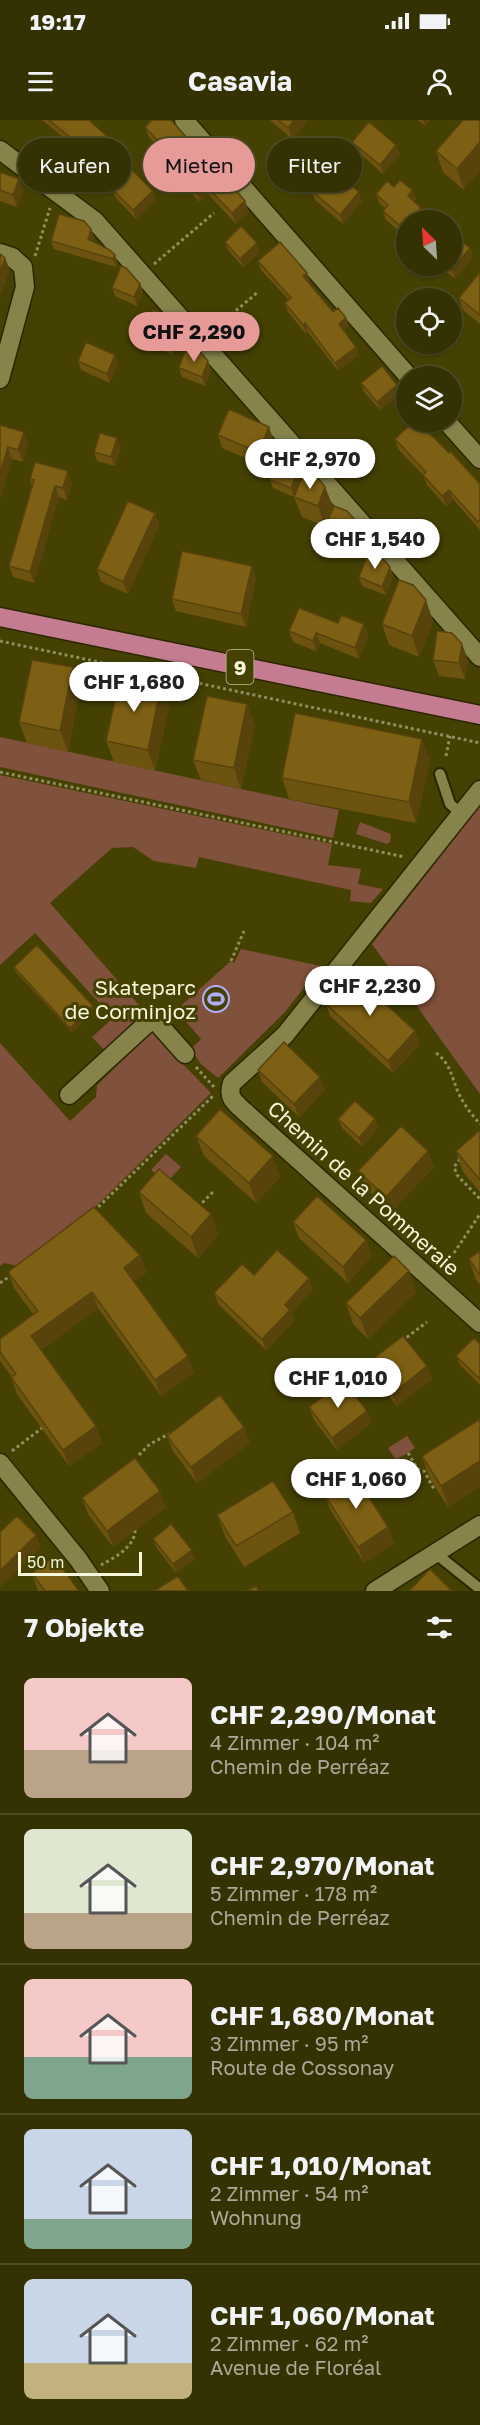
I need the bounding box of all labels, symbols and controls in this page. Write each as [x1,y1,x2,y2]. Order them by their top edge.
text: 19:17 [30,8,86,35]
icon: menu [24,65,57,98]
text: Casavia [188,65,292,97]
icon: person [423,65,456,98]
chip: Kaufen [18,138,131,192]
chip: Mieten [143,138,255,192]
chip: Filter [267,138,362,192]
north arrow [396,210,462,276]
map controls [396,210,462,432]
button: locate [396,288,462,354]
pin: CHF 2,290 [125,312,263,363]
text: CHF 2,290 [143,319,245,343]
button: layers [396,366,462,432]
pin: CHF 2,970 [241,439,379,490]
text: CHF 2,970 [259,446,361,470]
pin: CHF 1,540 [306,519,444,570]
text: CHF 1,540 [325,526,425,550]
road number: 9 [226,650,254,684]
pin: CHF 1,680 [65,662,203,713]
text: CHF 1,680 [83,669,185,693]
pin: CHF 2,230 [301,966,439,1017]
text: CHF 2,230 [319,973,421,997]
place label: Skateparc de Corminjoz [65,974,196,1024]
sports icon: Skateparc de Corminjoz [201,984,231,1014]
street label: Chemin de la Pommeraie [263,1095,465,1281]
pin: CHF 1,010 [269,1358,407,1409]
text: CHF 1,010 [288,1365,388,1389]
pin: CHF 1,060 [287,1459,425,1510]
text: CHF 1,060 [305,1466,407,1490]
scale bar [18,1549,142,1576]
text: 50 m [27,1552,64,1572]
icon: filters [423,1611,456,1644]
text: 7 Objekte [24,1612,144,1643]
text: CHF 2,290/Monat [210,1699,436,1730]
icon: home [72,1702,144,1774]
text: 4 Zimmer · 104 m² [210,1730,380,1754]
text: Chemin de Perréaz [210,1754,390,1778]
text: CHF 2,970/Monat [210,1850,434,1881]
icon: home [72,1853,144,1925]
text: 5 Zimmer · 178 m² [210,1881,377,1905]
text: Chemin de Perréaz [210,1905,390,1929]
text: CHF 1,680/Monat [210,2000,434,2031]
icon: home [72,2003,144,2075]
text: 3 Zimmer · 95 m² [210,2031,368,2055]
text: Route de Cossonay [210,2055,394,2079]
text: CHF 1,010/Monat [210,2150,432,2181]
icon: home [72,2153,144,2225]
text: 2 Zimmer · 54 m² [210,2181,368,2205]
text: Wohnung [210,2205,302,2229]
text: CHF 1,060/Monat [210,2300,435,2331]
icon: home [72,2303,144,2375]
text: 2 Zimmer · 62 m² [210,2331,368,2355]
text: Avenue de Floréal [210,2355,382,2379]

